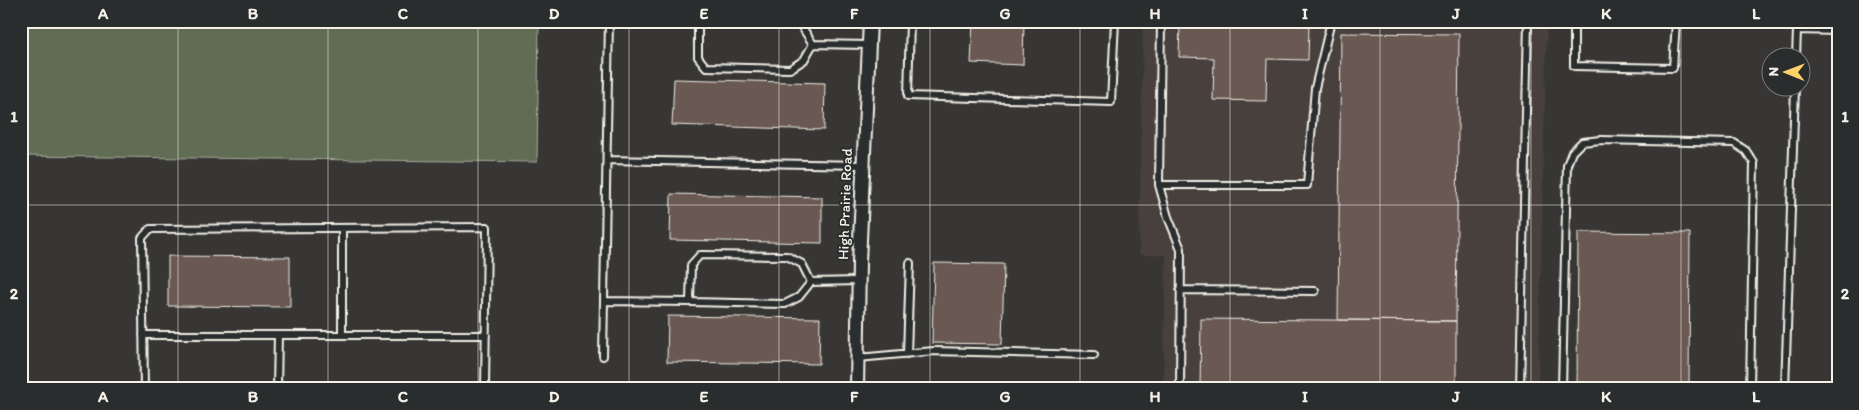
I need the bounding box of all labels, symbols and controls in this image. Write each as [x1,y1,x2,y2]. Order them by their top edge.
text: A [97,4,109,23]
text: B [248,4,259,23]
text: C [398,4,409,23]
text: D [549,4,560,23]
text: E [700,4,709,23]
text: F [850,4,859,23]
text: G [999,4,1011,23]
text: H [1149,4,1161,23]
text: I [1302,4,1308,23]
text: J [1451,4,1460,23]
text: K [1601,4,1612,23]
text: L [1752,4,1761,23]
north arrow [1762,48,1812,98]
text: N [1765,67,1782,77]
text: 1 [10,107,18,126]
text: 1 [1841,107,1849,126]
street label: High Prairie Road [834,147,856,260]
text: 2 [10,284,19,303]
text: 2 [1841,284,1850,303]
text: A [97,387,109,406]
text: B [248,387,259,406]
text: C [398,387,409,406]
text: D [549,387,560,406]
text: E [700,387,709,406]
text: F [850,387,859,406]
text: G [999,387,1011,406]
text: H [1149,387,1161,406]
text: I [1302,387,1308,406]
text: J [1451,387,1460,406]
text: K [1601,387,1612,406]
text: L [1752,387,1761,406]

